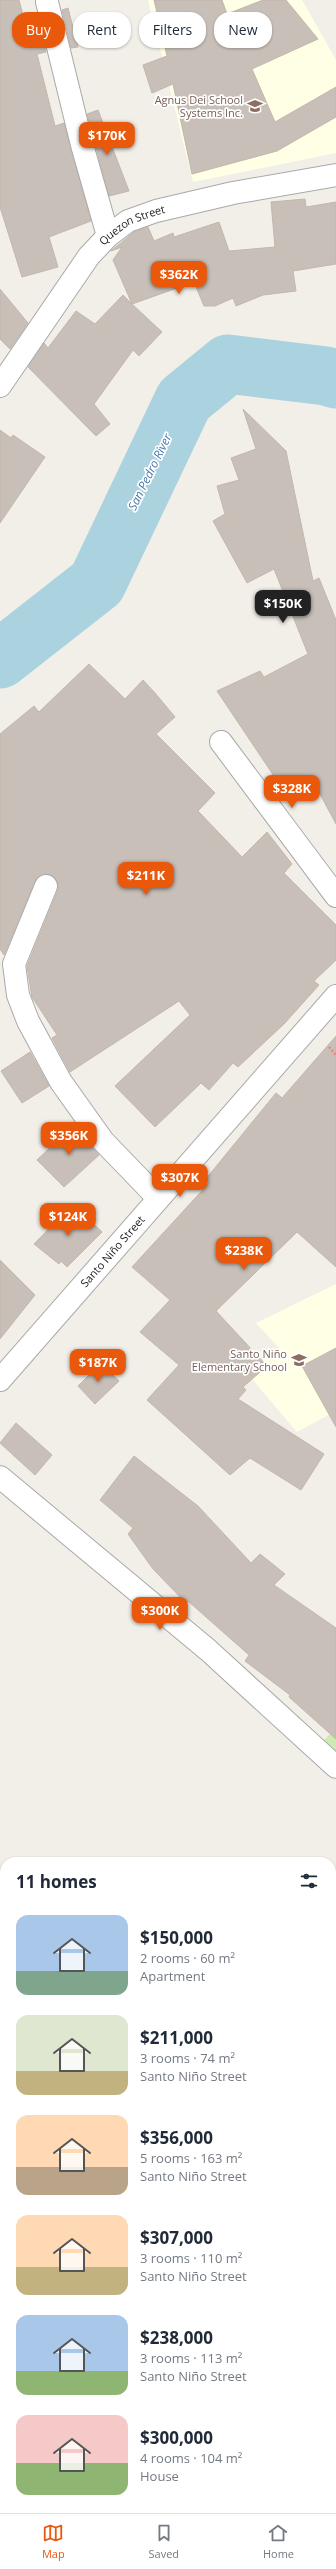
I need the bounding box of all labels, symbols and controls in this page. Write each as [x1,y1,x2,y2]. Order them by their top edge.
chip: Buy [12,12,65,48]
chip: Rent [73,12,131,48]
chip: Filters [139,12,206,48]
chip: New [214,12,272,48]
place label: Agnus Dei School Systems Inc. [155,92,243,120]
school or university icon: Agnus Dei School Systems Inc. [246,97,264,115]
pin: $170K [79,122,135,156]
text: $170K [88,126,126,144]
street label: Quezon Street [95,201,166,248]
pin: $362K [151,261,207,295]
text: $362K [160,265,198,283]
water label: San Pedro River [124,429,176,513]
pin: $150K [255,590,311,624]
text: $150K [264,594,302,612]
pin: $328K [264,775,320,809]
text: $328K [273,779,311,797]
pin: $211K [118,862,174,896]
text: $211K [127,866,165,884]
pin: $356K [41,1122,97,1156]
text: $356K [50,1126,88,1144]
pin: $307K [152,1164,208,1198]
text: $307K [161,1168,199,1186]
pin: $124K [40,1203,96,1237]
text: $124K [49,1207,87,1225]
street label: Santo Niño Street [77,1212,148,1290]
pin: $238K [216,1237,272,1271]
text: $238K [225,1241,263,1259]
place label: Santo Niño Elementary School [192,1346,287,1374]
pin: $187K [70,1349,126,1383]
school or university icon: Santo Niño Elementary School [290,1351,308,1369]
text: $187K [79,1353,117,1371]
pin: $300K [132,1597,188,1631]
text: $300K [141,1601,179,1619]
text: 11 homes [16,1870,97,1893]
icon: filters [298,1870,320,1892]
text: $150,000 [140,1926,213,1949]
icon: home [48,1931,96,1979]
text: 2 rooms · 60 m² [140,1949,235,1967]
text: Apartment [140,1967,205,1985]
text: $211,000 [140,2026,213,2049]
icon: home [48,2031,96,2079]
text: 3 rooms · 74 m² [140,2049,235,2067]
text: Santo Niño Street [140,2067,247,2085]
text: $356,000 [140,2126,213,2149]
icon: home [48,2131,96,2179]
text: 5 rooms · 163 m² [140,2149,242,2167]
text: Santo Niño Street [140,2167,247,2185]
text: $307,000 [140,2226,213,2249]
icon: home [48,2231,96,2279]
text: 3 rooms · 110 m² [140,2249,242,2267]
text: Santo Niño Street [140,2267,247,2285]
text: $238,000 [140,2326,213,2349]
icon: home [48,2331,96,2379]
text: 3 rooms · 113 m² [140,2349,242,2367]
text: Santo Niño Street [140,2367,247,2385]
text: $300,000 [140,2426,213,2449]
icon: home [48,2431,96,2479]
text: 4 rooms · 104 m² [140,2449,242,2467]
text: House [140,2467,179,2485]
tab: Map [42,2522,65,2561]
tab: Saved [149,2522,179,2561]
tab: Home [263,2522,294,2561]

